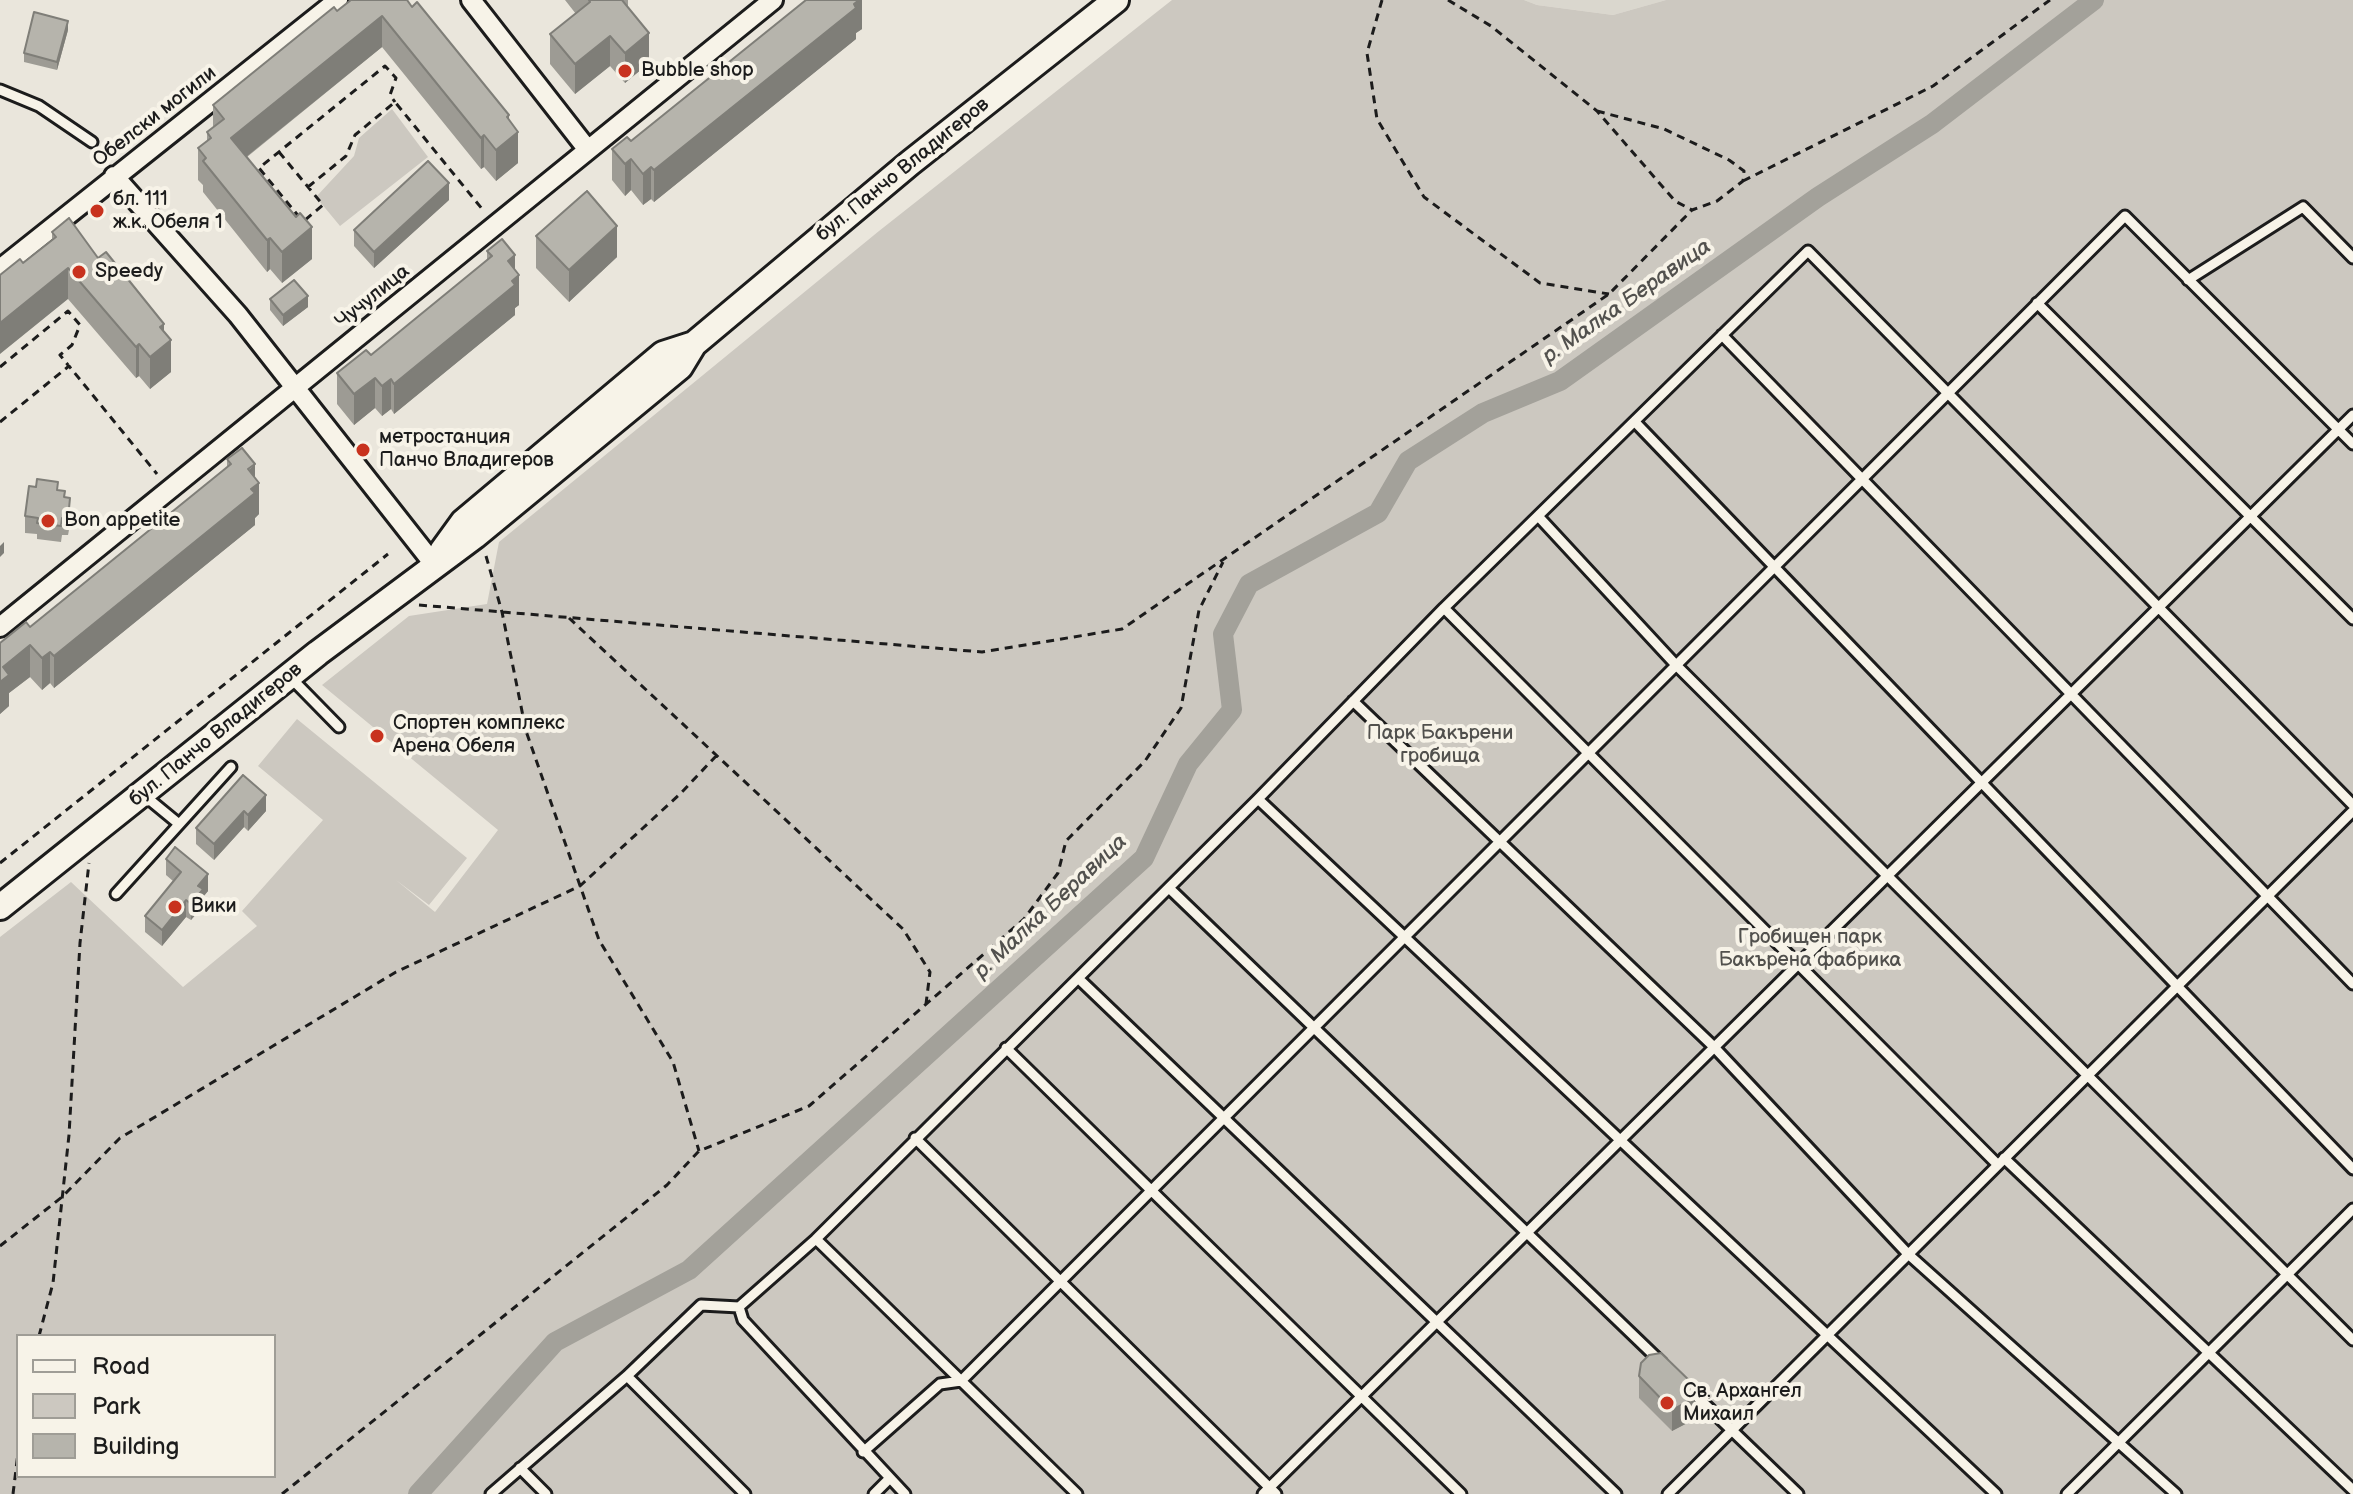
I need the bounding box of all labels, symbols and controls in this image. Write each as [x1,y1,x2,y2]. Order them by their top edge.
place label: Bubble shop [641,59,754,83]
street label: Обелски могили [89,61,221,173]
marker: Bubble shop [616,62,634,80]
street label: бул. Панчо Владигеров [812,93,994,247]
place label: бл. 111 ж.к. Обеля 1 [113,188,223,235]
marker: бл. 111 ж.к. Обеля 1 [88,202,106,220]
water label: р. Малка Беравица [1538,234,1716,370]
place label: Speedy [95,260,163,284]
street label: Чучулица [331,260,415,334]
marker: Speedy [70,263,88,281]
place label: метростанция Панчо Владигеров [379,426,554,473]
marker: метростанция Панчо Владигеров [354,441,372,459]
place label: Bon appetite [64,509,180,533]
marker: Bon appetite [39,512,57,530]
street label: бул. Панчо Владигеров [125,658,307,812]
place label: Спортен комплекс Арена Обеля [393,712,565,759]
park label: Парк Бакърени гробища [1367,722,1513,769]
marker: Спортен комплекс Арена Обеля [368,727,386,745]
water label: р. Малка Беравица [969,829,1133,985]
place label: Вики [191,895,237,919]
marker: Вики [166,898,184,916]
park label: Гробищен парк Бакърена фабрика [1719,926,1901,973]
legend [16,1334,276,1478]
text: Road [92,1352,150,1381]
place label: Св. Архангел Михаил [1683,1380,1802,1427]
text: Park [92,1392,140,1421]
marker: Св. Архангел Михаил [1658,1394,1676,1412]
text: Building [92,1432,179,1461]

